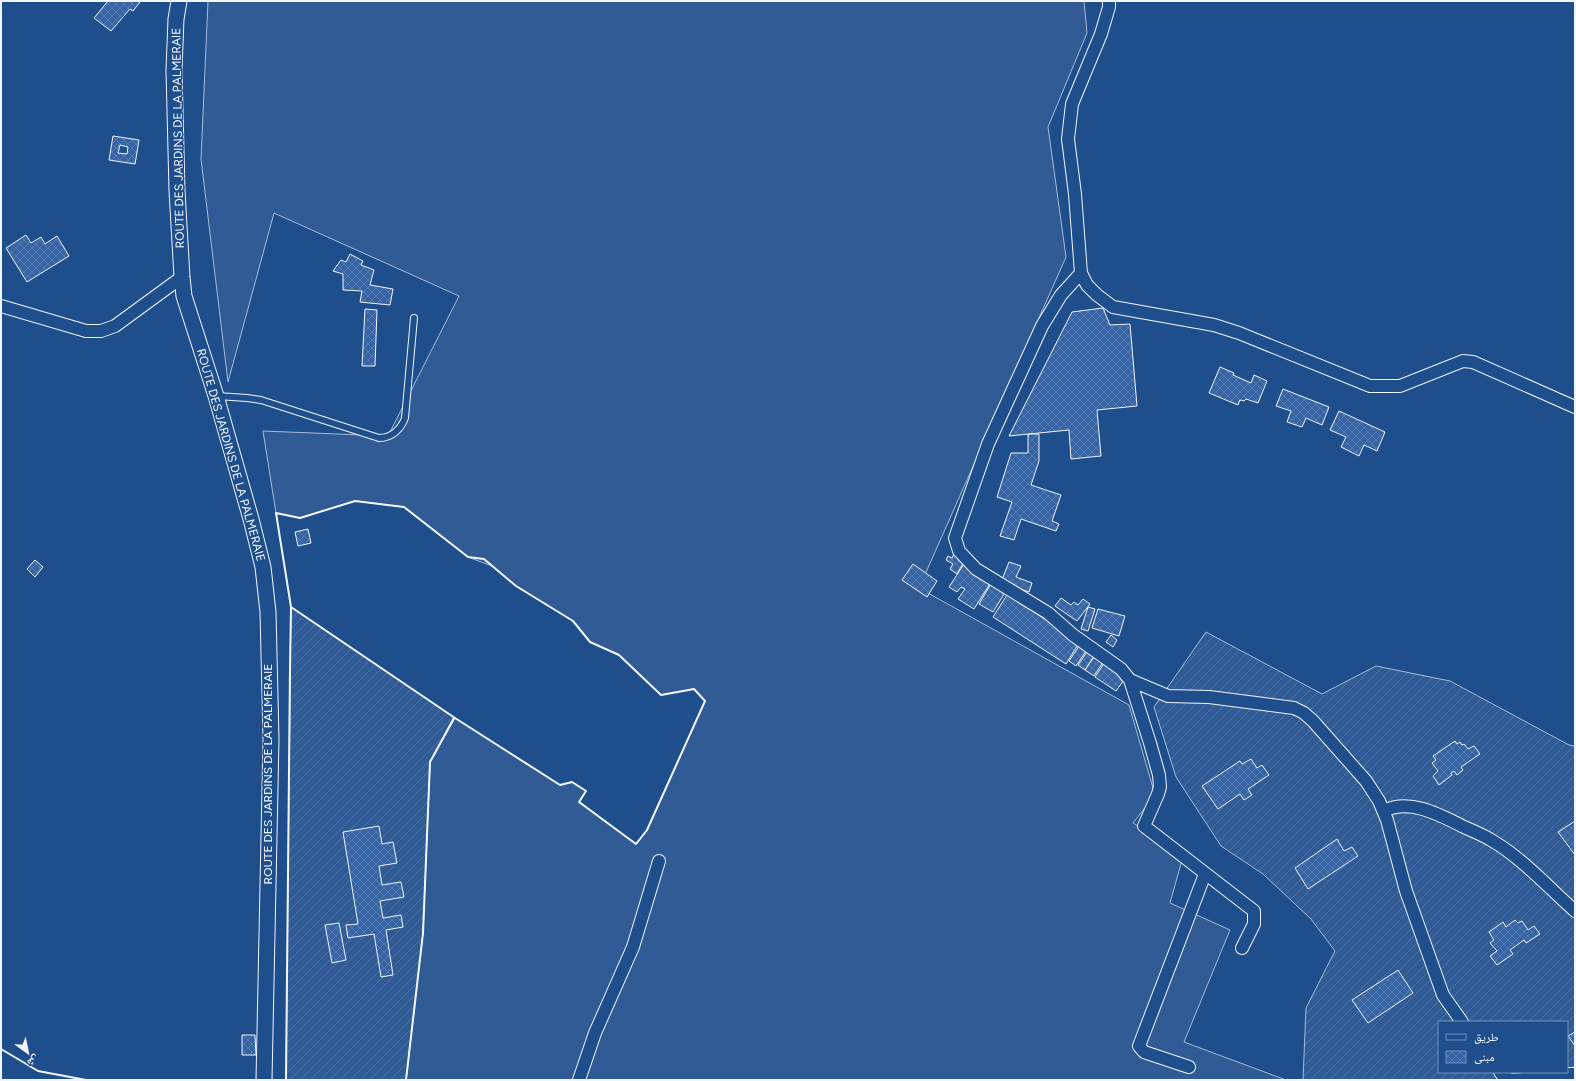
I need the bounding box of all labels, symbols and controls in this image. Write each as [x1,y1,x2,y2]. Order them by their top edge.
street label: ROUTE DES JARDINS DE LA PALMERAIE [169,28,187,248]
street label: ROUTE DES JARDINS DE LA PALMERAIE [194,347,268,563]
street label: ROUTE DES JARDINS DE LA PALMERAIE [261,664,275,884]
legend [1438,1021,1568,1073]
text: طريق [1474,1030,1499,1044]
north arrow [8,1033,48,1073]
text: مبنى [1474,1050,1495,1064]
text: ش [24,1051,42,1070]

